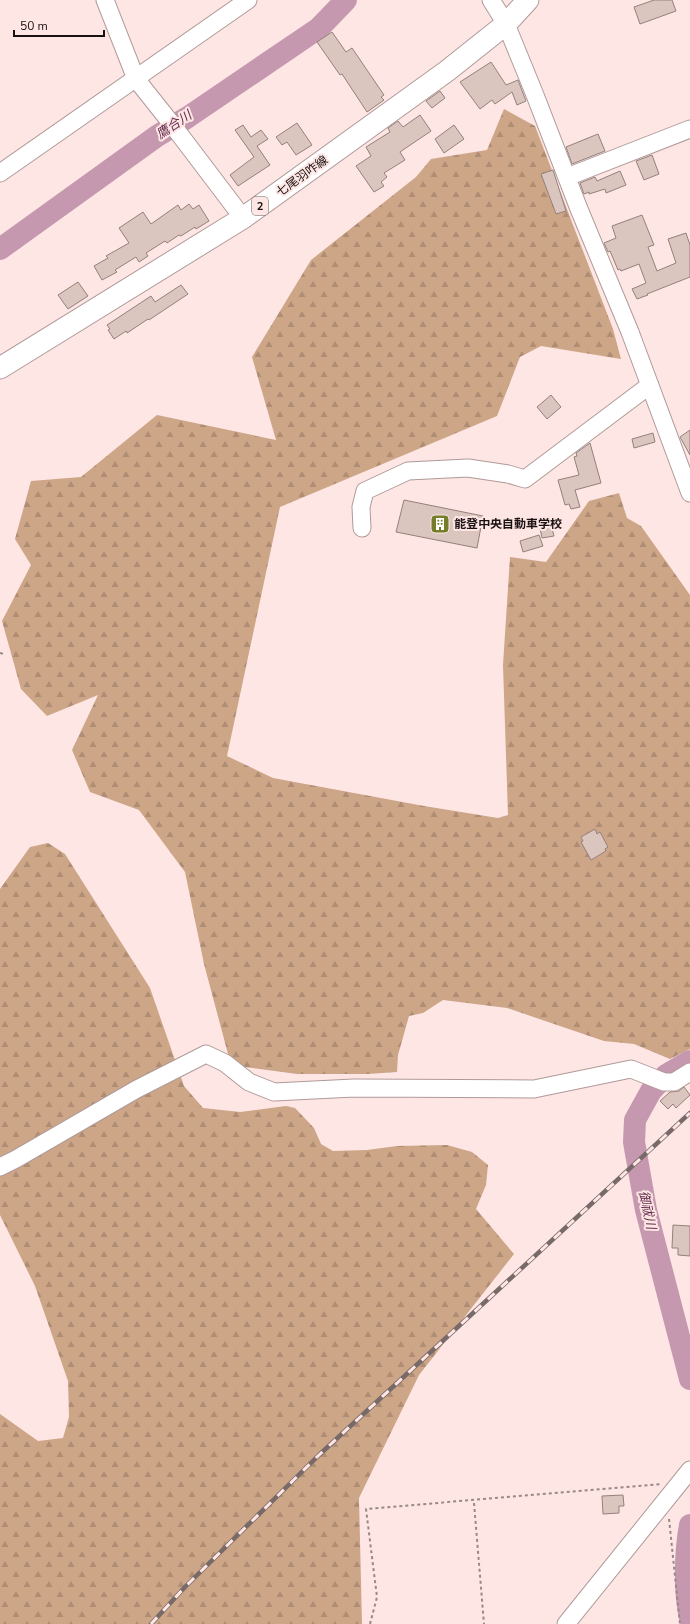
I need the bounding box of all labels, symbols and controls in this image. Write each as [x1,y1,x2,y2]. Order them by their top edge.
scale bar [14,12,104,38]
text: 50 m [20,18,48,34]
water label: 鷹合川 [153,106,197,143]
street label: 七尾羽咋線 [273,152,331,200]
road number: 2 [252,197,268,215]
building icon: 能登中央自動車学校 [429,513,451,535]
place label: 能登中央自動車学校 [454,516,562,532]
water label: 御祓川 [634,1189,660,1233]

